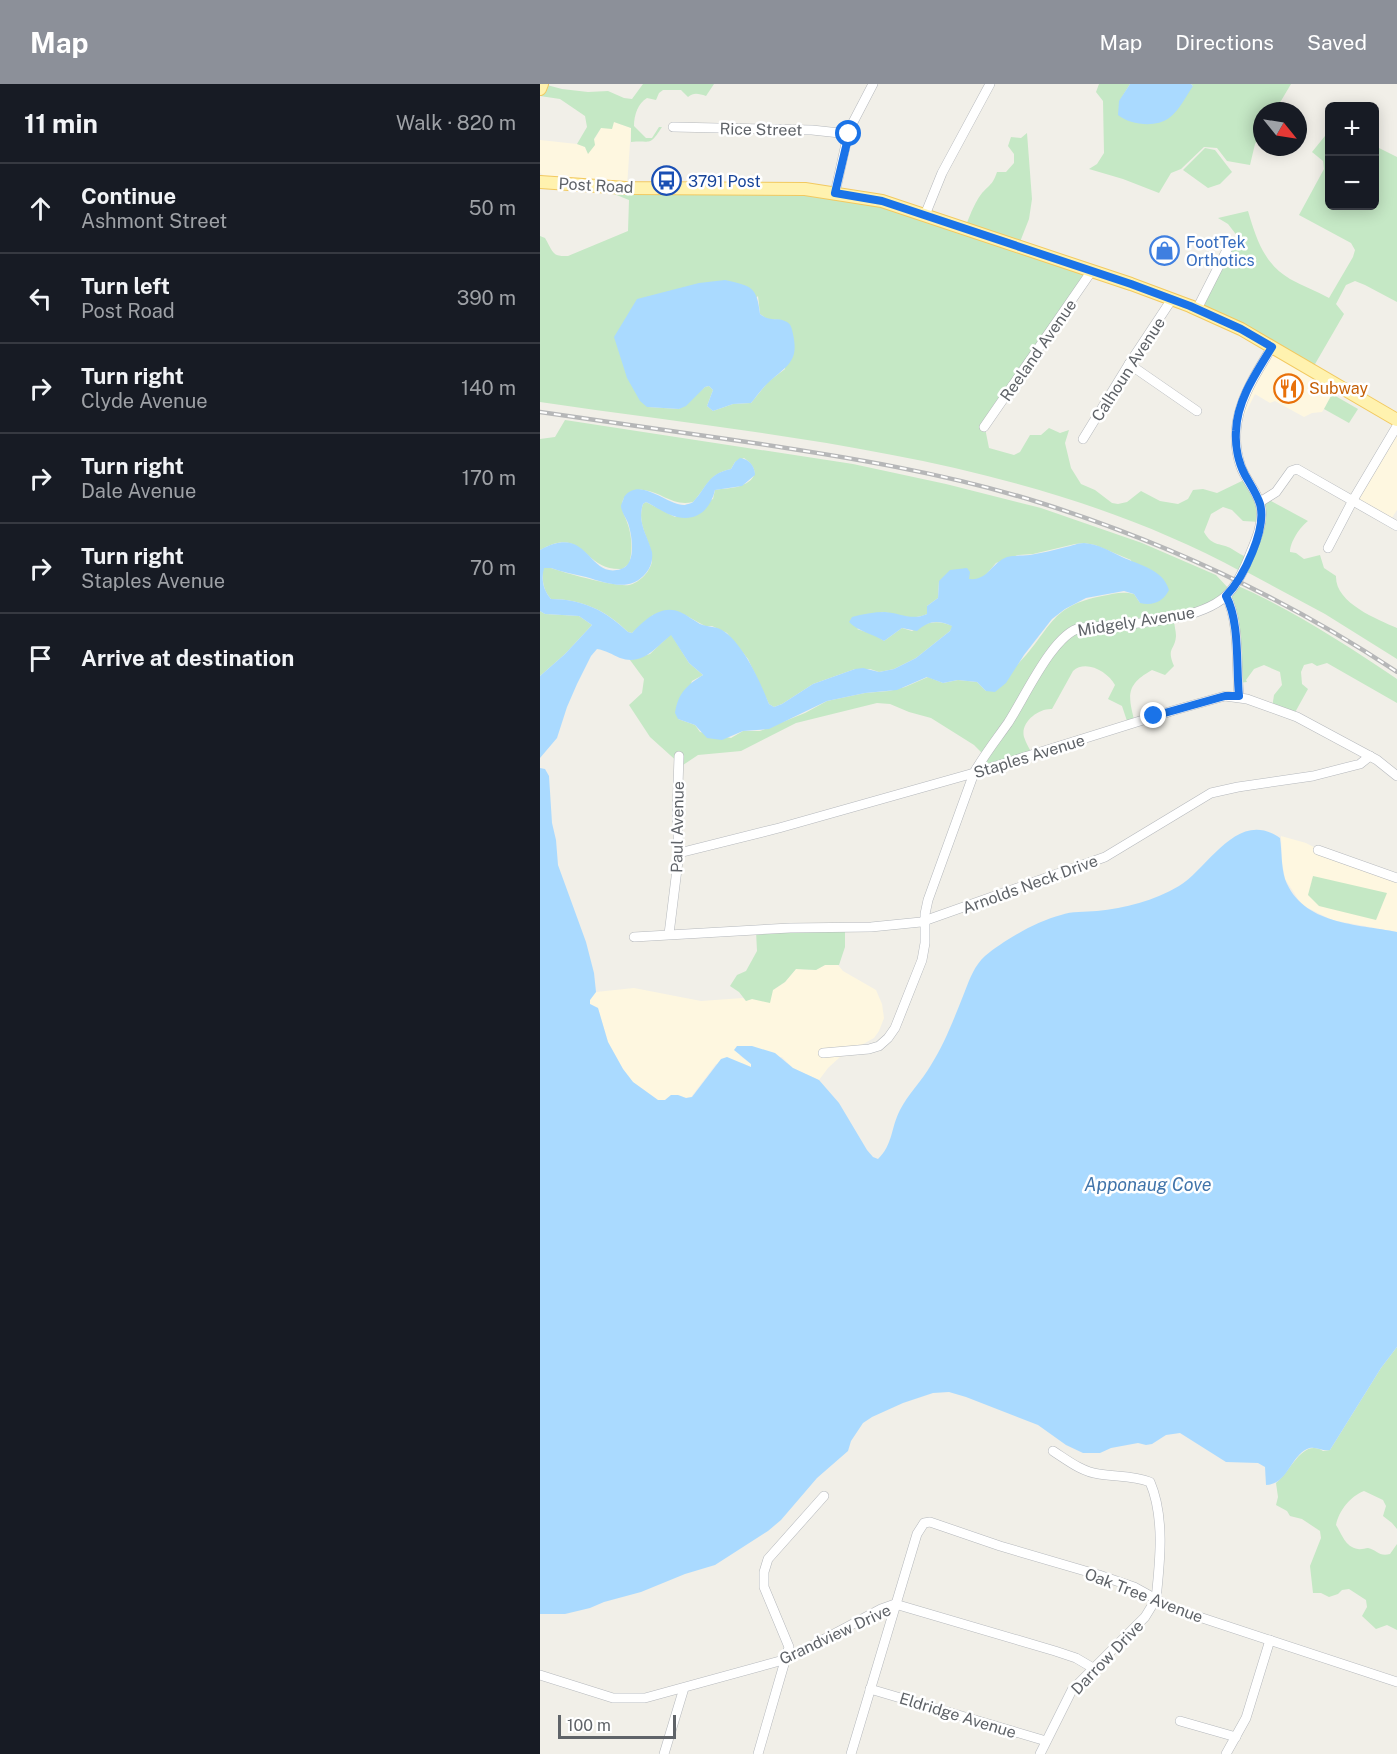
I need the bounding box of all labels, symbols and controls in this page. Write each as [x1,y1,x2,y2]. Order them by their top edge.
text: Map [30,26,89,59]
text: Map [1100,30,1142,55]
text: Directions [1175,30,1274,55]
text: Saved [1307,30,1367,55]
north arrow [1253,102,1307,156]
map controls [1325,102,1379,210]
button: + [1325,102,1379,156]
text: 11 min [24,108,98,139]
text: Walk · 820 m [396,111,516,135]
street label: Rice Street [719,119,803,140]
route start [835,120,861,146]
button: − [1325,156,1379,210]
bus stop icon: 3791 Post [651,165,683,197]
place label: 3791 Post [688,172,761,191]
street label: Post Road [558,174,634,197]
text: Continue [81,183,176,209]
icon: ahead [24,192,57,225]
text: 50 m [469,196,516,220]
text: Ashmont Street [81,209,227,233]
place label: FootTek Orthotics [1186,233,1255,270]
shop icon: FootTek Orthotics [1149,235,1181,267]
text: Turn left [81,273,170,299]
icon: left [24,282,57,315]
text: 390 m [457,286,516,310]
street label: Reeland Avenue [996,296,1081,405]
text: Post Road [81,299,175,323]
street label: Calhoun Avenue [1088,314,1169,425]
text: Turn right [81,363,184,389]
icon: right [24,372,57,405]
restaurant icon: Subway [1272,372,1304,404]
text: 140 m [461,376,516,400]
place label: Subway [1309,379,1368,398]
text: Clyde Avenue [81,389,208,413]
text: Turn right [81,453,184,479]
icon: right [24,462,57,495]
text: 170 m [462,466,516,490]
text: Dale Avenue [81,479,196,503]
text: Turn right [81,543,184,569]
icon: right [24,552,57,585]
text: 70 m [470,556,516,580]
text: Staples Avenue [81,569,225,593]
street label: Midgely Avenue [1076,603,1196,640]
icon: arrive [24,642,57,675]
text: Arrive at destination [81,645,294,671]
route end [1140,702,1166,728]
street label: Staples Avenue [971,731,1087,782]
street label: Paul Avenue [667,781,688,873]
street label: Arnolds Neck Drive [960,851,1100,918]
water label: Apponaug Cove [1084,1174,1212,1195]
street label: Oak Tree Avenue [1082,1564,1206,1627]
street label: Grandview Drive [776,1600,894,1669]
street label: Darrow Drive [1067,1616,1147,1698]
street label: Eldridge Avenue [897,1689,1019,1742]
scale bar [558,1712,676,1740]
text: 100 m [567,1716,611,1735]

